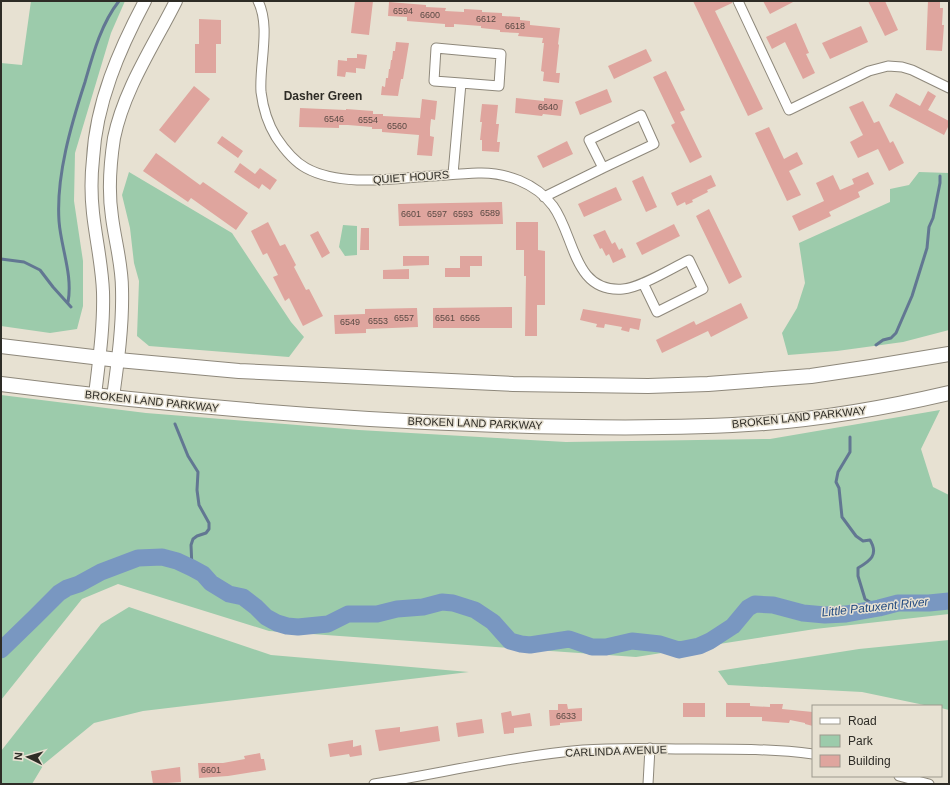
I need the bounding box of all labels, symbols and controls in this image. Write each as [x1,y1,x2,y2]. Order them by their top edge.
house number: 6594 [393,6,413,16]
house number: 6600 [420,10,440,20]
house number: 6612 [476,14,496,24]
house number: 6618 [505,21,525,31]
district label: Dasher Green [284,89,362,103]
house number: 6640 [538,102,558,112]
house number: 6546 [324,114,344,124]
house number: 6554 [358,115,378,125]
house number: 6560 [387,121,407,131]
street label: QUIET HOURS [373,168,449,186]
house number: 6589 [480,208,500,218]
house number: 6601 [401,209,421,219]
house number: 6597 [427,209,447,219]
house number: 6593 [453,209,473,219]
house number: 6557 [394,313,414,323]
house number: 6561 [435,313,455,323]
house number: 6565 [460,313,480,323]
house number: 6553 [368,316,388,326]
house number: 6549 [340,317,360,327]
street label: BROKEN LAND PARKWAY [84,388,220,414]
street label: BROKEN LAND PARKWAY [731,404,867,430]
street label: BROKEN LAND PARKWAY [407,415,543,431]
water label: Little Patuxent River [821,594,930,620]
legend [812,705,942,777]
house number: 6633 [556,711,576,721]
text: Road [848,714,877,728]
text: Park [848,734,874,748]
north arrow [8,737,48,777]
street label: CARLINDA AVENUE [565,743,667,759]
text: N [12,752,24,761]
text: Building [848,754,891,768]
house number: 6601 [201,765,221,775]

